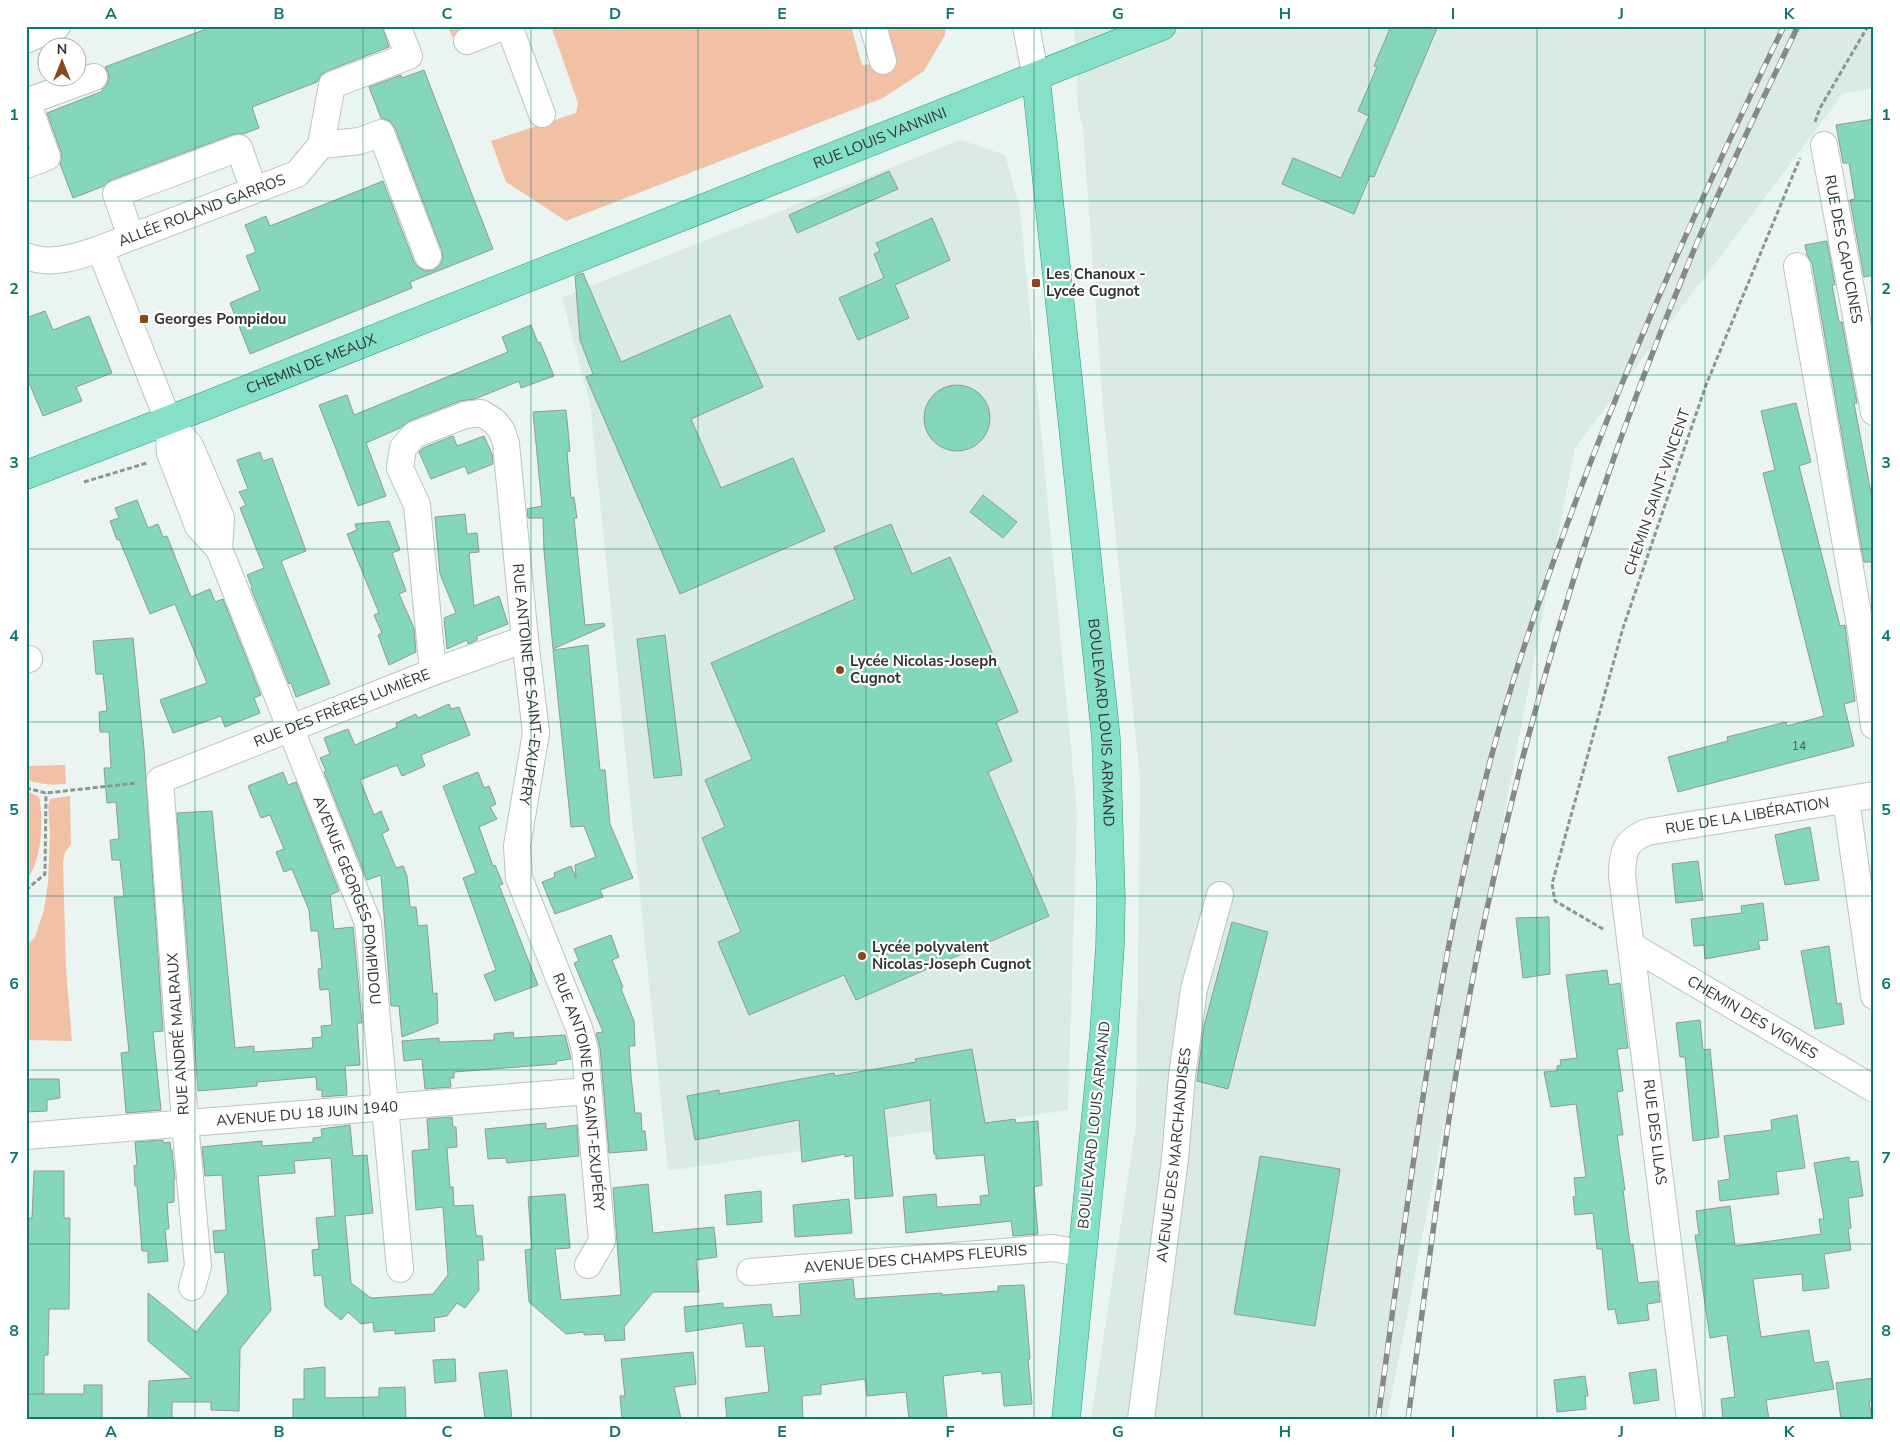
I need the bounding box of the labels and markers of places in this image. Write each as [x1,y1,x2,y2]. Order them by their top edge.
place label: Les Chanoux - Lycée Cugnot [1046,264,1146,301]
marker: Les Chanoux - Lycée Cugnot [1030,277,1042,289]
place label: Georges Pompidou [154,309,286,329]
marker: Georges Pompidou [138,313,150,325]
place label: Lycée Nicolas-Joseph Cugnot [850,651,997,688]
marker: Lycée Nicolas-Joseph Cugnot [834,664,846,676]
place label: Lycée polyvalent Nicolas-Joseph Cugnot [872,937,1031,974]
marker: Lycée polyvalent Nicolas-Joseph Cugnot [856,950,868,962]

